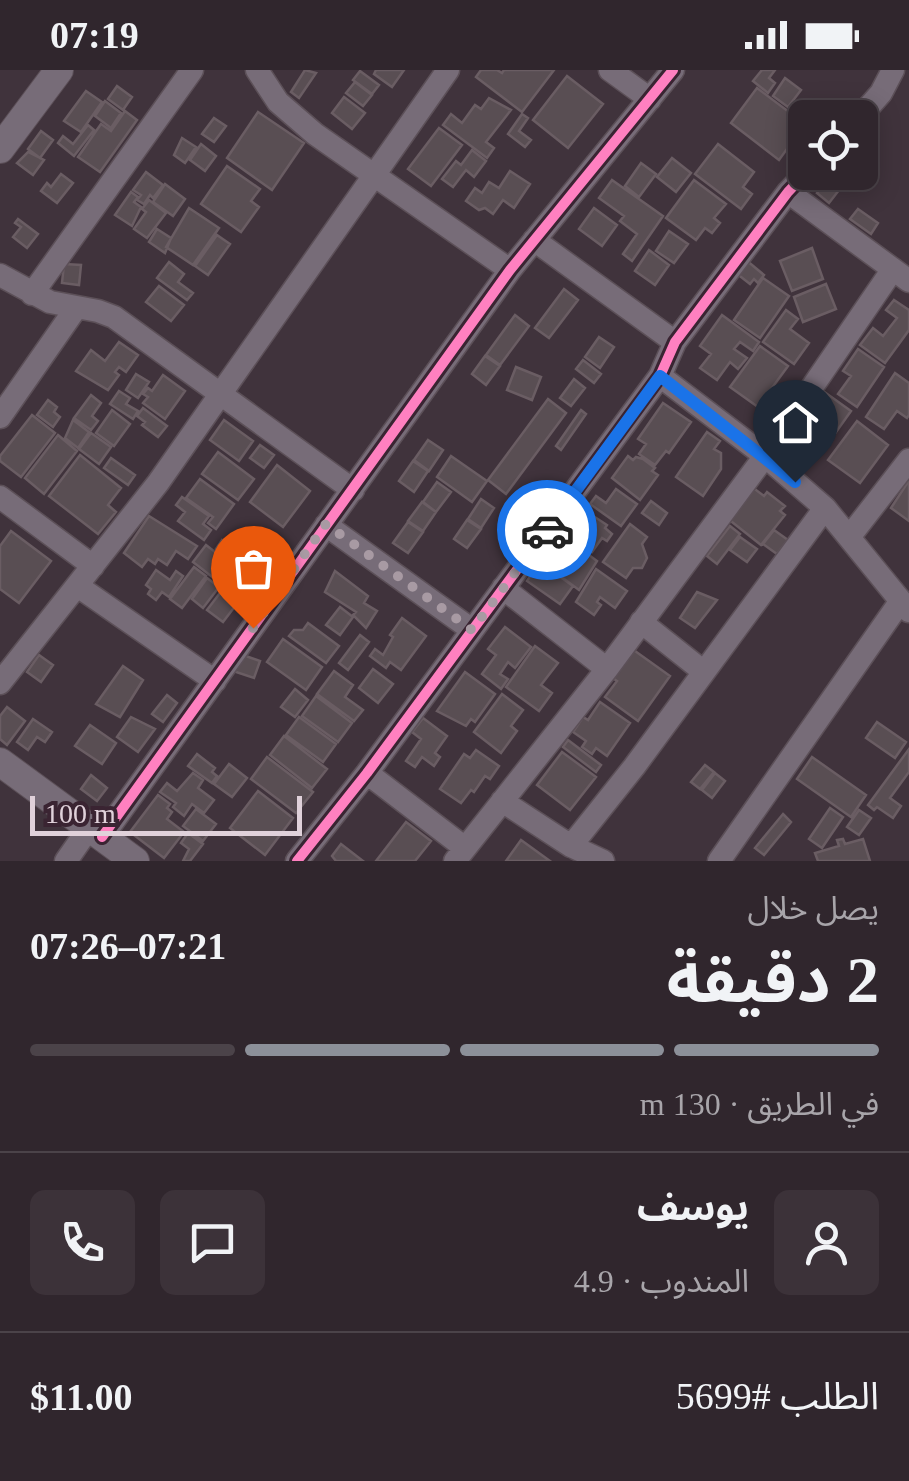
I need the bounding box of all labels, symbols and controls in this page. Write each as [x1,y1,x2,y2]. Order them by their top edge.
text: 07:19 [50,14,139,56]
map controls [788,100,878,190]
button: locate [788,100,878,190]
pin [753,380,838,483]
icon: home [768,395,823,450]
courier [497,480,597,580]
icon: car [520,503,575,558]
pin [211,526,296,629]
icon: bag [226,541,281,596]
scale bar [30,791,302,836]
text: 100 m [45,798,116,829]
text: يصل خلال [747,890,879,926]
text: 07:21–07:26 [30,925,226,967]
text: 2 دقيقة [667,944,879,1016]
text: في الطريق · 130 m [640,1086,879,1122]
text: يوسف [637,1186,749,1228]
button: phone [30,1190,135,1295]
button: chat [160,1190,265,1295]
button: person [774,1190,879,1295]
text: المندوب · 4.9 [574,1263,749,1299]
text: الطلب #5699 [676,1375,879,1417]
text: $11.00 [30,1376,132,1418]

